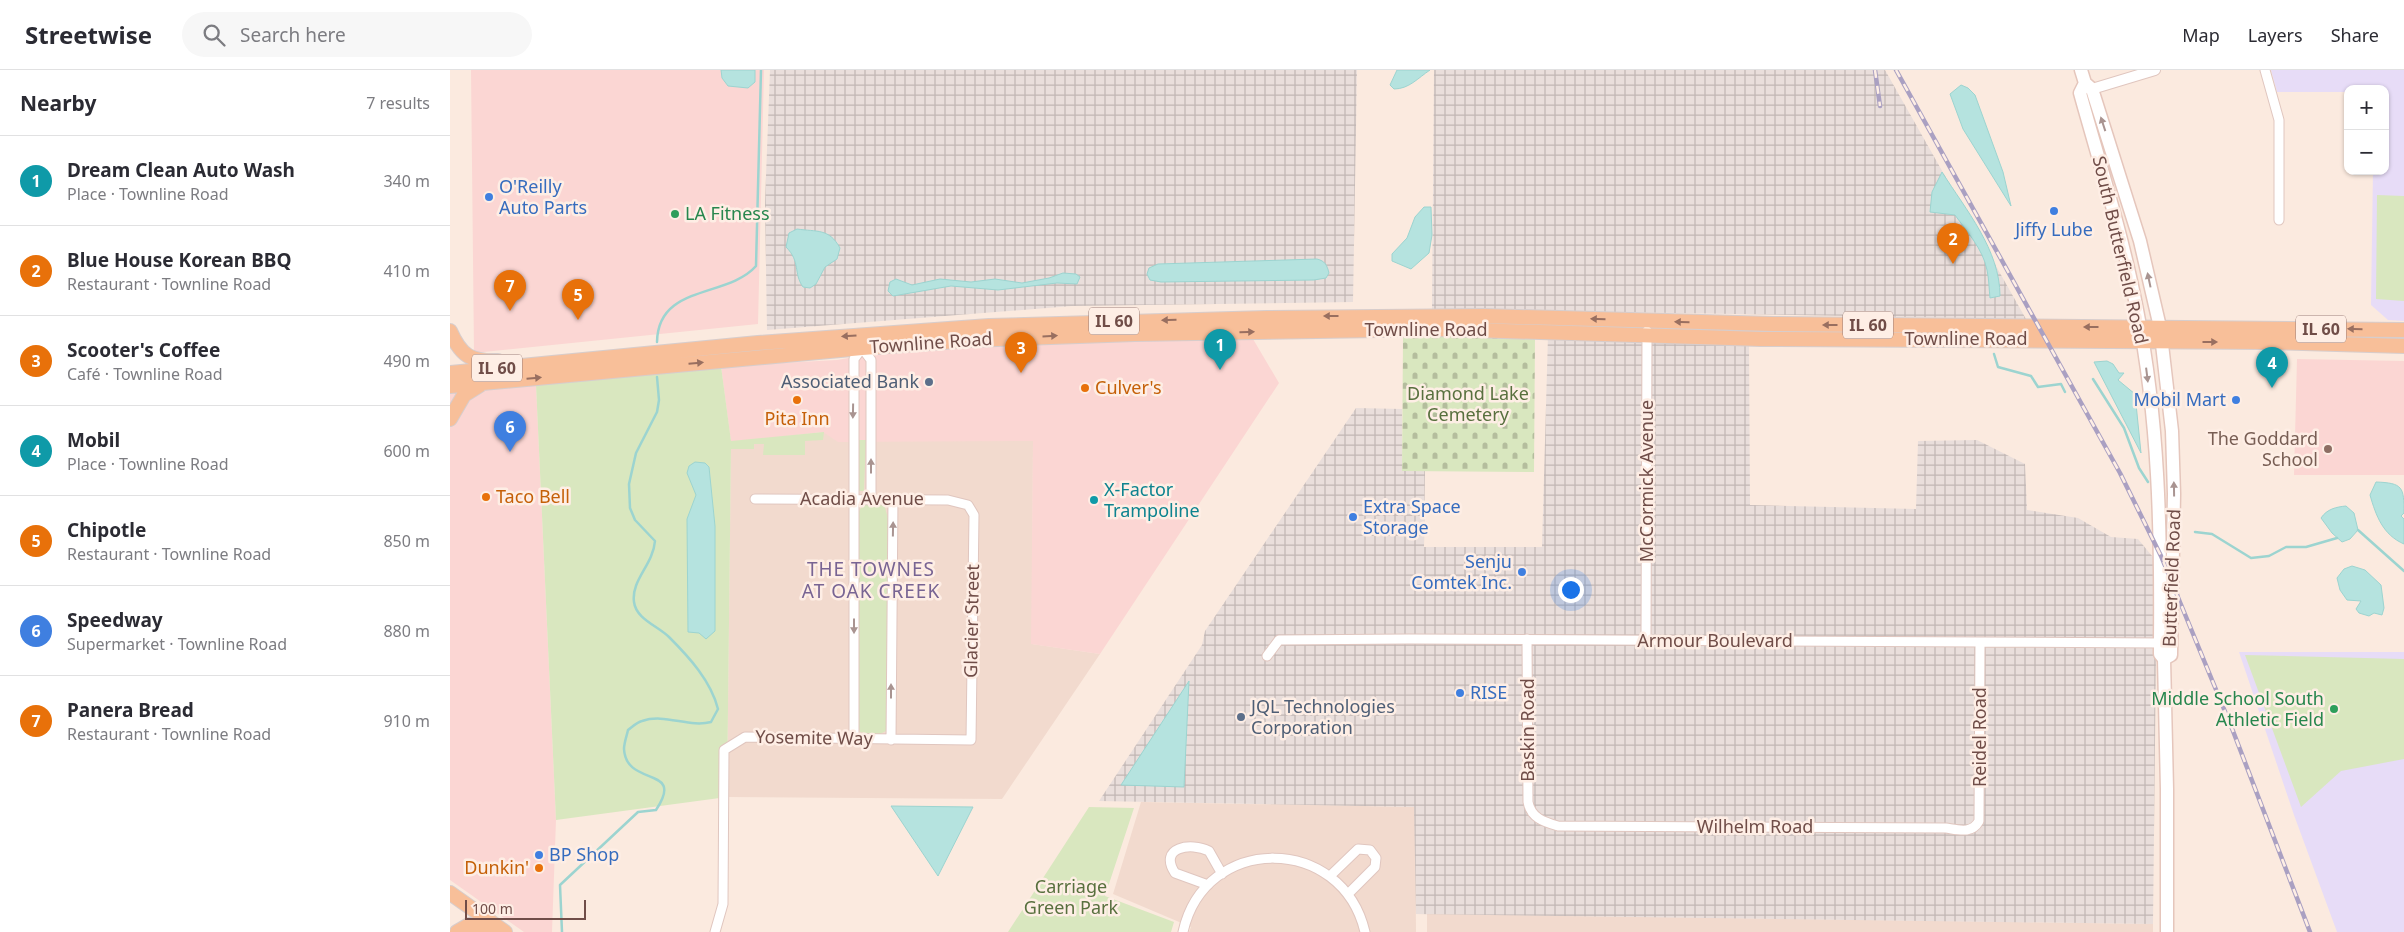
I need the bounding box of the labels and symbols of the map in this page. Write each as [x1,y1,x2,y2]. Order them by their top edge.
one-way arrow [2099,116,2107,131]
street label: South Butterfield Road [2088,153,2154,346]
place label: O'Reilly Auto Parts [499,174,587,219]
marker: O'Reilly Auto Parts [483,191,495,203]
place label: LA Fitness [685,201,770,225]
marker: Jiffy Lube [2048,205,2060,217]
marker: LA Fitness [669,208,681,220]
place label: Jiffy Lube [2013,217,2093,241]
pin: 2 [1937,223,1969,264]
pin: 7 [494,270,526,311]
one-way arrow [2145,272,2153,288]
pin: 5 [562,279,594,320]
road number: IL 60 [1089,308,1139,334]
one-way arrow [1323,312,1339,320]
road number: IL 60 [1843,312,1893,338]
one-way arrow [1590,315,1606,323]
road number: IL 60 [2296,315,2346,342]
one-way arrow [1160,316,1176,324]
street label: Townline Road [1364,317,1488,341]
one-way arrow [1674,318,1690,326]
one-way arrow [1821,320,1837,328]
one-way arrow [2083,323,2099,331]
one-way arrow [2347,325,2363,333]
street label: Townline Road [869,326,993,358]
street label: Townline Road [1904,326,2028,350]
one-way arrow [1240,328,1256,336]
pin: 1 [1204,329,1236,370]
one-way arrow [841,332,857,340]
pin: 3 [1005,332,1037,373]
one-way arrow [1042,332,1058,340]
one-way arrow [2203,338,2219,346]
pin: 4 [2256,347,2288,388]
road number: IL 60 [472,354,522,382]
one-way arrow [688,359,704,367]
one-way arrow [2143,368,2151,384]
place label: Associated Bank [781,369,919,393]
one-way arrow [527,374,543,382]
place label: Culver's [1095,375,1162,399]
marker: Associated Bank [923,376,935,388]
park label: Diamond Lake Cemetery [1407,381,1529,426]
marker: Culver's [1079,382,1091,394]
place label: Mobil Mart [2133,387,2226,411]
marker: Pita Inn [791,394,803,406]
marker: Mobil Mart [2230,394,2242,406]
street label: McCormick Avenue [1634,400,1658,562]
one-way arrow [849,403,857,419]
place label: Pita Inn [764,406,830,430]
pin: 6 [494,411,526,452]
place label: The Goddard School [2208,426,2318,471]
marker: The Goddard School [2322,443,2334,455]
one-way arrow [867,458,875,474]
place label: X-Factor Trampoline [1104,477,1200,522]
one-way arrow [2170,481,2178,497]
place label: Taco Bell [496,484,570,508]
street label: Acadia Avenue [800,486,924,510]
marker: Taco Bell [480,491,492,503]
marker: X-Factor Trampoline [1088,494,1100,506]
place label: Extra Space Storage [1363,494,1461,539]
street label: Butterfield Road [2157,509,2185,647]
marker: Extra Space Storage [1347,511,1359,523]
one-way arrow [889,520,897,536]
place label: Senju Comtek Inc. [1411,549,1512,594]
district label: THE TOWNES AT OAK CREEK [802,556,940,604]
street label: Glacier Street [958,563,984,678]
marker: Senju Comtek Inc. [1516,566,1528,578]
your location [1558,577,1584,603]
one-way arrow [850,618,858,634]
street label: Armour Boulevard [1637,628,1793,652]
street label: Baskin Road [1515,678,1539,782]
place label: RISE [1470,680,1507,704]
one-way arrow [887,683,895,699]
place label: Middle School South Athletic Field [2151,686,2324,731]
marker: RISE [1454,687,1466,699]
street label: Reidel Road [1967,687,1991,787]
place label: JQL Technologies Corporation [1249,694,1395,739]
marker: Middle School South Athletic Field [2328,703,2340,715]
marker: JQL Technologies Corporation [1235,711,1247,723]
street label: Yosemite Way [755,724,874,750]
street label: Wilhelm Road [1697,814,1813,838]
place label: BP Shop [549,842,619,866]
marker: BP Shop [533,849,545,861]
place label: Dunkin' [464,855,529,879]
marker: Dunkin' [533,862,545,874]
park label: Carriage Green Park [1024,874,1119,919]
scale bar [465,897,586,920]

